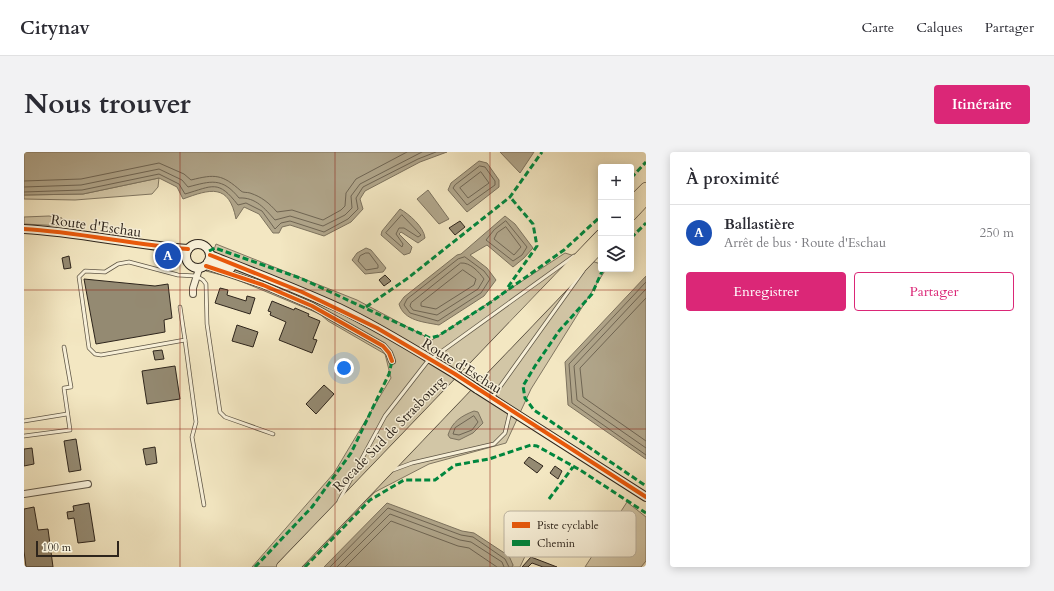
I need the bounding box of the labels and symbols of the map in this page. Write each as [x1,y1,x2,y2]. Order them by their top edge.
street label: Route d'Eschau [49,210,143,242]
pin: A [155,241,181,271]
street label: Route d'Eschau [418,334,506,398]
your location [334,358,354,378]
street label: Rocade Sud de Strasbourg [329,372,449,496]
legend [504,511,636,557]
text: Piste cyclable [537,518,599,533]
text: Chemin [537,536,576,551]
scale bar [36,539,119,558]

